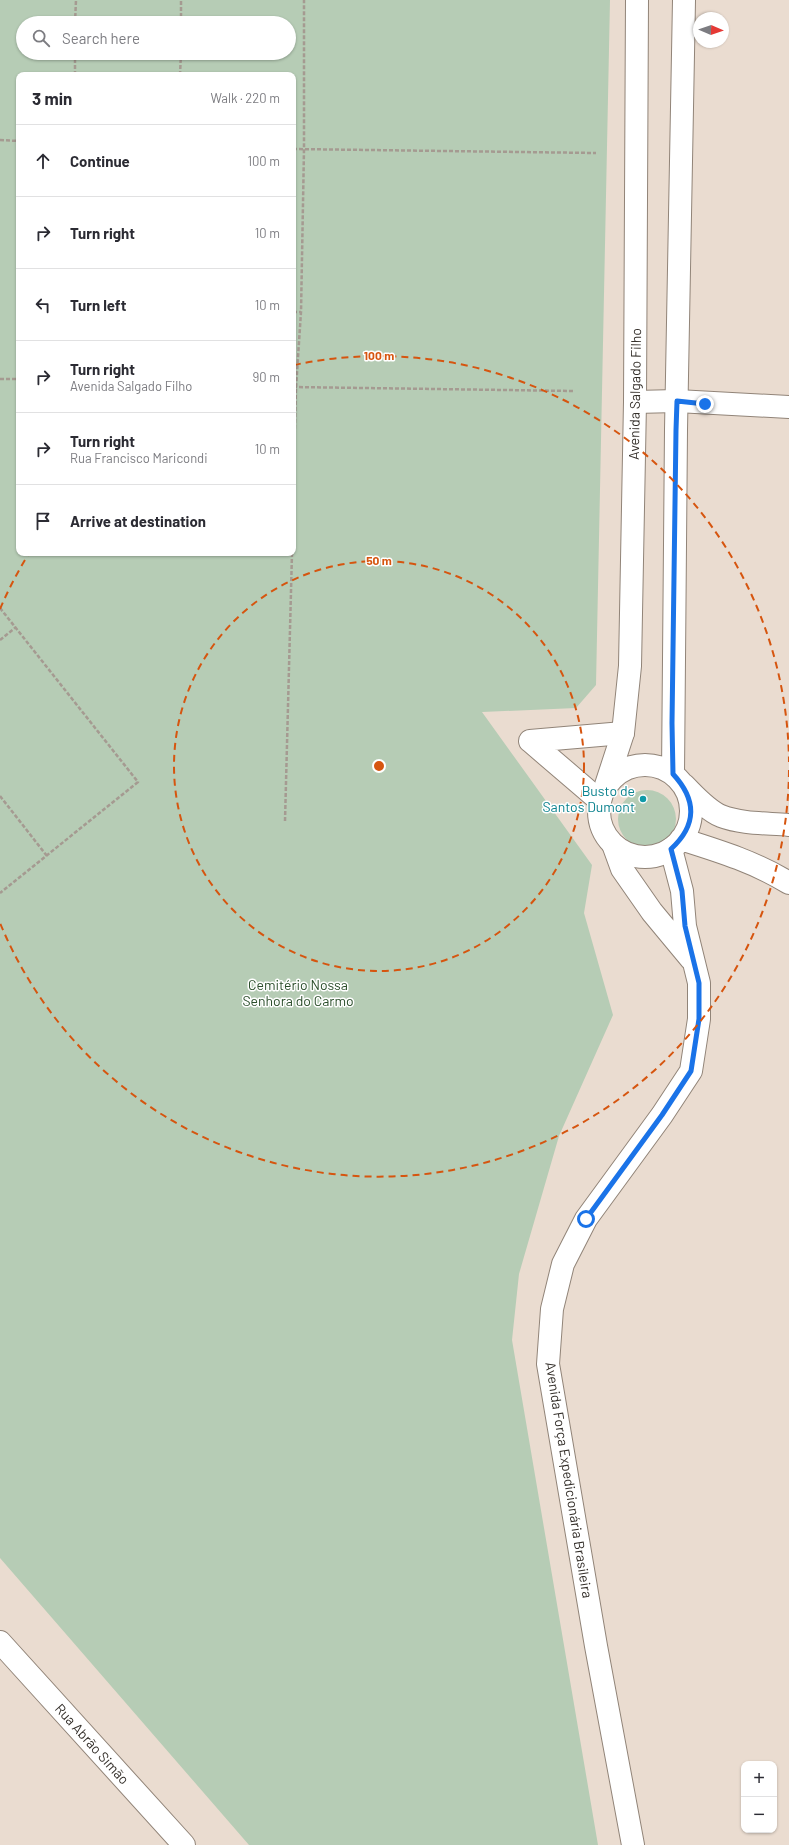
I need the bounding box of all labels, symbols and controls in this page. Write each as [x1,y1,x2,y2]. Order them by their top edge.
north arrow [693,12,729,48]
search box [16,16,296,60]
icon: search [30,27,52,49]
text: Search here [62,29,140,47]
text: 3 min [32,88,72,108]
text: Walk · 220 m [210,90,280,106]
icon: ahead [32,150,54,172]
text: Continue [70,152,130,170]
text: 100 m [247,153,280,169]
icon: right [32,222,54,244]
text: Turn right [70,224,135,242]
text: 10 m [255,225,280,241]
icon: left [32,294,54,316]
text: Turn left [70,296,126,314]
text: 10 m [255,297,280,313]
street label: Avenida Salgado Filho [625,328,644,460]
text: 100 m [364,348,394,362]
text: Turn right [70,360,135,378]
icon: right [32,366,54,388]
text: 90 m [253,369,280,385]
text: Avenida Salgado Filho [70,378,192,394]
route end [696,395,714,413]
text: Turn right [70,432,135,450]
icon: right [32,438,54,460]
text: 10 m [255,441,280,457]
text: Rua Francisco Maricondi [70,450,208,466]
icon: arrive [32,510,54,532]
text: Arrive at destination [70,512,206,530]
text: 50 m [366,553,392,567]
centre of rings [372,759,386,773]
place label: Busto de Santos Dumont [542,782,635,815]
marker: Busto de Santos Dumont [638,794,648,804]
park label: Cemitério Nossa Senhora do Carmo [242,976,354,1009]
route start [577,1210,595,1228]
street label: Avenida Força Expedicionária Brasileira [542,1361,597,1599]
street label: Rua Abrão Simão [52,1700,133,1788]
map controls [741,1761,777,1833]
button: + [741,1761,777,1797]
button: − [741,1797,777,1833]

